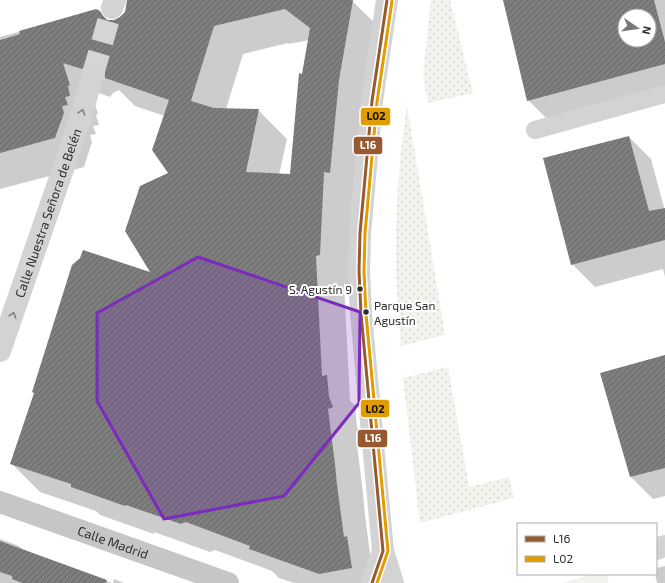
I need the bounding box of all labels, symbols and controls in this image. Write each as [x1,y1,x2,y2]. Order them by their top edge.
north arrow [617,8,657,48]
text: N [640,25,654,36]
line badge: L02 [360,107,391,126]
one-way arrow [77,109,86,116]
text: L02 [366,109,386,122]
street label: Calle Nuestra Señora de Belén [11,126,84,300]
line badge: L16 [353,136,383,155]
text: L16 [360,138,377,151]
place label: S. Agustín 9 [289,282,352,296]
marker: S. Agustín 9 [355,284,365,294]
place label: Parque San Agustín [374,298,435,327]
marker: Parque San Agustín [361,307,371,317]
one-way arrow [8,311,16,318]
line badge: L02 [360,399,390,418]
text: L02 [365,402,385,415]
line badge: L16 [357,429,388,448]
text: L16 [365,431,382,444]
street label: Calle Madrid [75,522,151,562]
legend [517,523,657,575]
text: L16 [553,531,570,545]
text: L02 [553,551,573,565]

